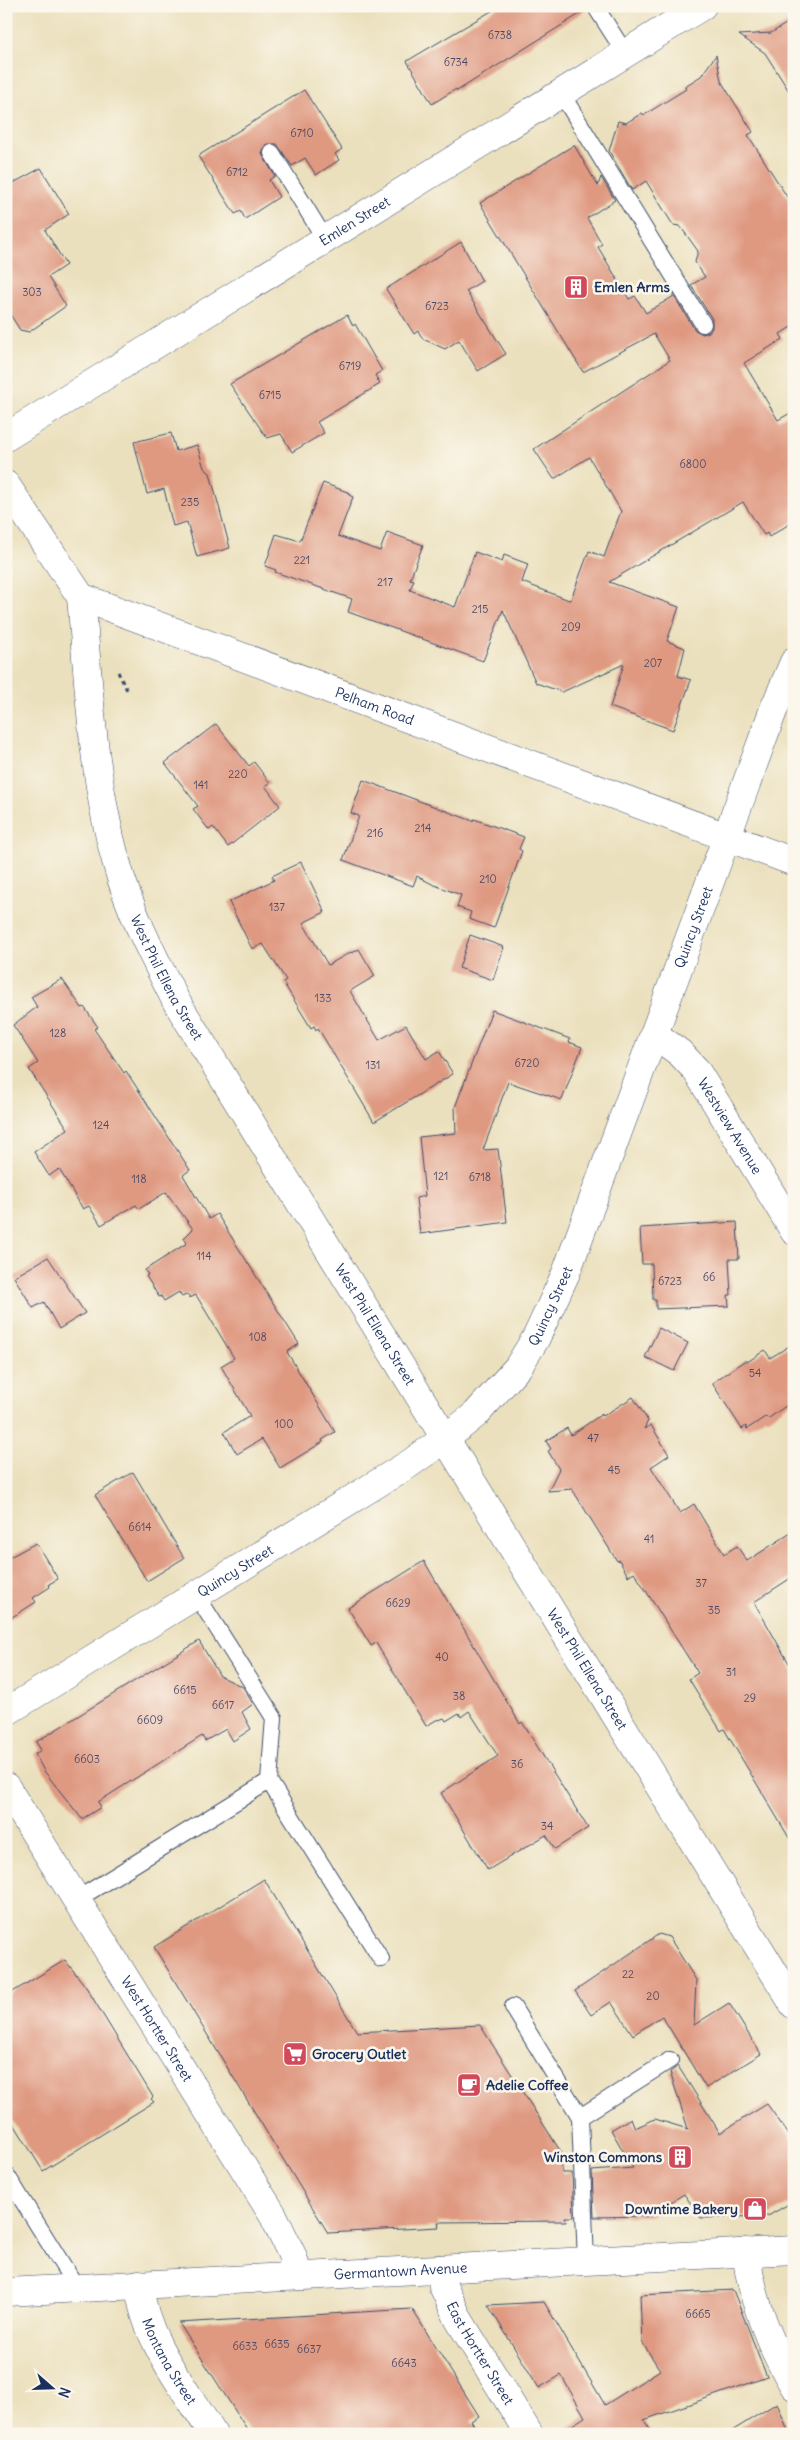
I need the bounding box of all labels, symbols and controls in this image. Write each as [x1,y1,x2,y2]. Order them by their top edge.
house number: 6738 [488,28,512,42]
house number: 6734 [444,55,468,69]
house number: 6710 [290,126,314,140]
house number: 6712 [226,165,248,179]
street label: Emlen Street [316,192,394,250]
building icon: Emlen Arms [563,274,589,300]
place label: Emlen Arms [594,278,671,296]
house number: 303 [22,285,42,299]
house number: 6723 [425,299,449,313]
house number: 6719 [339,359,361,373]
house number: 6715 [259,388,281,402]
house number: 6800 [679,457,707,471]
house number: 235 [181,495,199,509]
house number: 221 [294,553,310,567]
house number: 217 [377,575,393,589]
house number: 215 [472,602,488,616]
house number: 209 [561,620,581,634]
house number: 207 [644,656,663,670]
street label: Pelham Road [332,683,417,729]
house number: 220 [228,767,248,781]
house number: 141 [194,778,208,792]
house number: 214 [415,821,431,835]
house number: 216 [367,826,383,840]
house number: 210 [479,872,497,886]
street label: Quincy Street [670,884,717,971]
house number: 137 [269,900,286,914]
street label: West Phil Ellena Street [127,912,207,1044]
house number: 133 [315,991,331,1005]
house number: 128 [50,1026,66,1040]
house number: 6720 [514,1056,540,1070]
house number: 131 [366,1058,380,1072]
street label: Westview Avenue [694,1074,766,1177]
house number: 124 [93,1118,109,1132]
house number: 121 [434,1169,448,1183]
house number: 6718 [469,1170,491,1184]
house number: 118 [131,1172,147,1186]
house number: 114 [196,1249,212,1263]
street label: West Phil Ellena Street [331,1260,419,1389]
street label: Quincy Street [524,1264,577,1349]
house number: 66 [703,1270,715,1284]
house number: 6723 [658,1274,682,1288]
house number: 108 [249,1330,267,1344]
house number: 54 [749,1366,761,1380]
house number: 100 [275,1417,293,1431]
house number: 47 [587,1431,599,1445]
house number: 45 [608,1463,620,1477]
house number: 6614 [128,1520,152,1534]
house number: 41 [644,1532,654,1546]
street label: Quincy Street [194,1541,277,1601]
house number: 37 [695,1576,707,1590]
house number: 6629 [385,1596,411,1610]
house number: 35 [708,1603,720,1617]
street label: West Phil Ellena Street [543,1605,632,1733]
house number: 40 [435,1650,449,1664]
house number: 31 [726,1665,736,1679]
house number: 6615 [173,1683,197,1697]
house number: 38 [453,1689,465,1703]
house number: 29 [744,1691,756,1705]
house number: 6617 [212,1698,235,1712]
house number: 6609 [137,1713,163,1727]
house number: 6603 [74,1752,100,1766]
house number: 36 [511,1757,523,1771]
house number: 34 [541,1819,553,1833]
house number: 22 [622,1967,634,1981]
street label: West Hortter Street [117,1973,197,2085]
house number: 20 [646,1989,660,2003]
supermarket icon: Grocery Outlet [282,2041,308,2067]
place label: Grocery Outlet [312,2045,406,2063]
cafe icon: Adelie Coffee [456,2072,482,2098]
place label: Adelie Coffee [486,2076,569,2094]
building icon: Winston Commons [667,2144,693,2170]
place label: Winston Commons [544,2148,663,2166]
shop icon: Downtime Bakery [742,2196,768,2222]
place label: Downtime Bakery [625,2200,738,2218]
street label: Germantown Avenue [333,2258,468,2284]
street label: East Hortter Street [443,2298,518,2408]
house number: 6665 [685,2307,711,2321]
street label: Montana Street [138,2316,201,2409]
house number: 6635 [264,2337,290,2351]
house number: 6633 [232,2339,258,2353]
house number: 6637 [297,2342,322,2356]
house number: 6643 [391,2356,417,2370]
north arrow [28,2362,78,2412]
text: N [54,2385,74,2400]

